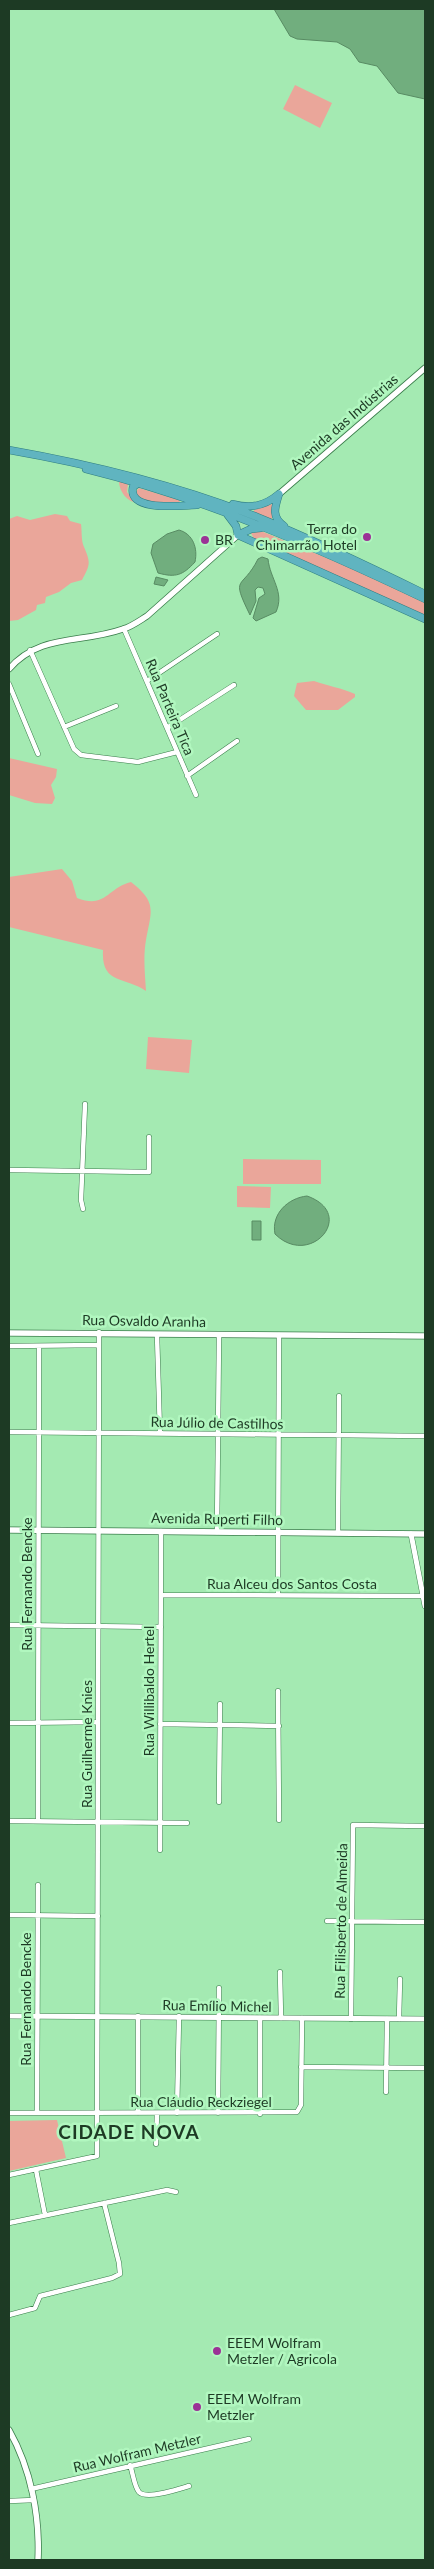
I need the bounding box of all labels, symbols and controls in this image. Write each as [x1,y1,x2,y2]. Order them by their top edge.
street label: Avenida das Indústrias [286,370,401,473]
place label: Terra do Chimarrão Hotel [255,520,357,553]
place label: BR [215,531,233,548]
marker: Terra do Chimarrão Hotel [361,531,373,543]
marker: BR [199,534,211,546]
street label: Rua Parteira Tica [142,656,198,758]
street label: Rua Osvaldo Aranha [82,1311,206,1330]
street label: Rua Júlio de Castilhos [150,1413,284,1432]
street label: Avenida Ruperti Filho [151,1509,283,1528]
street label: Rua Fernando Bencke [18,1517,35,1651]
street label: Rua Alceu dos Santos Costa [207,1575,377,1592]
street label: Rua Willibaldo Hertel [140,1626,157,1756]
street label: Rua Guilherme Knies [78,1680,95,1808]
street label: Rua Filisberto de Almeida [331,1843,350,1999]
street label: Rua Fernando Bencke [17,1932,34,2066]
street label: Rua Emílio Michel [162,1996,272,2015]
street label: Rua Cláudio Reckziegel [130,2093,272,2110]
district label: CIDADE NOVA [58,2120,200,2143]
place label: EEEM Wolfram Metzler / Agricola [227,2334,337,2367]
marker: EEEM Wolfram Metzler / Agricola [211,2345,223,2357]
place label: EEEM Wolfram Metzler [207,2390,301,2423]
marker: EEEM Wolfram Metzler [191,2401,203,2413]
street label: Rua Wolfram Metzler [71,2430,203,2476]

